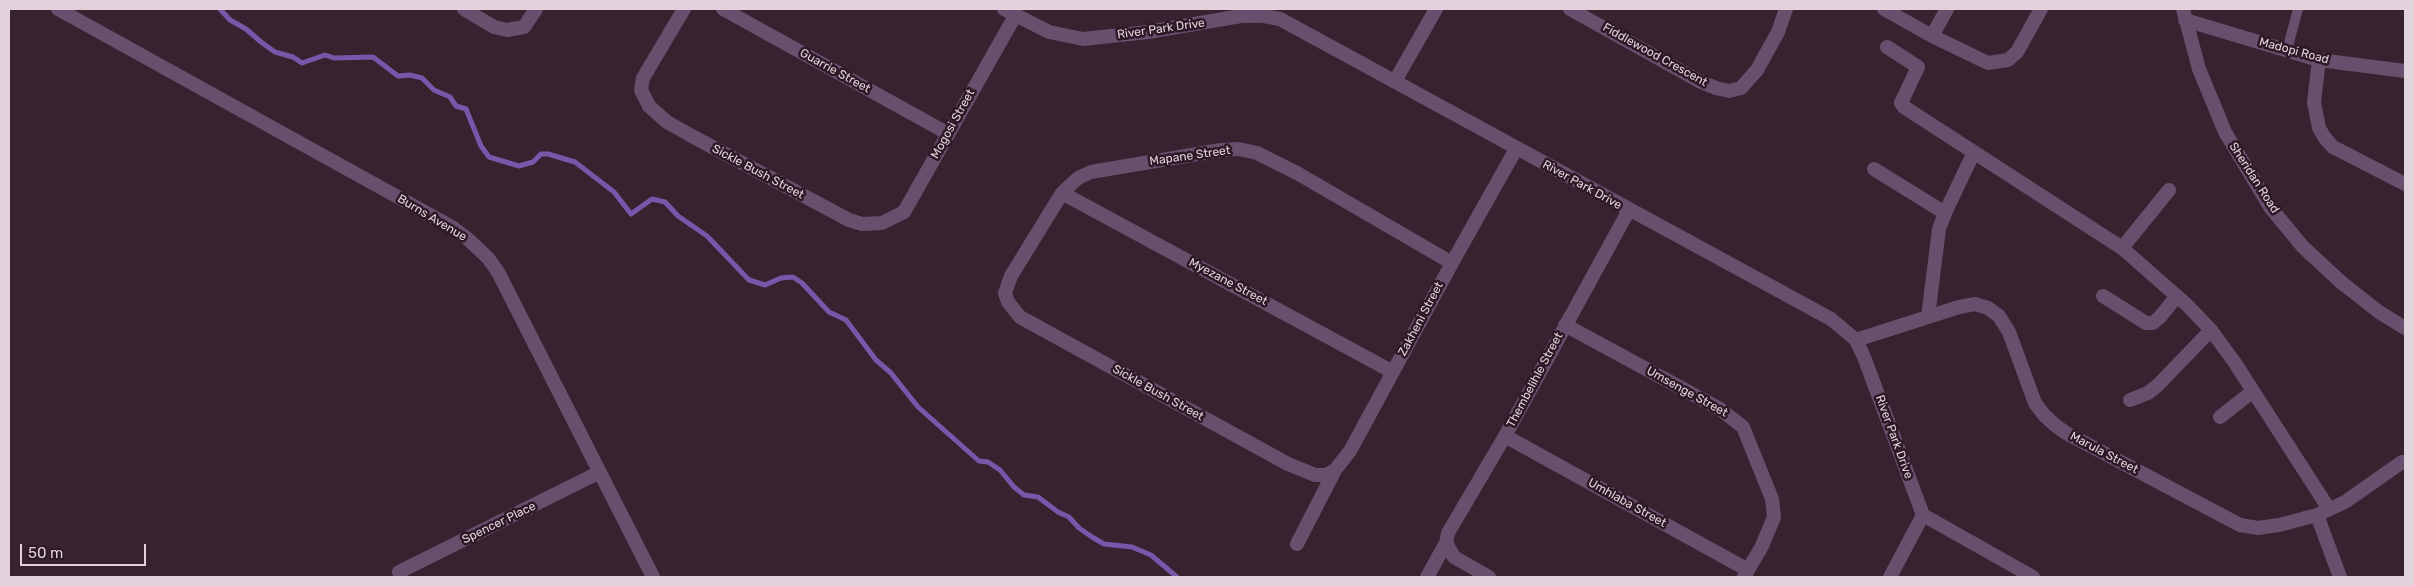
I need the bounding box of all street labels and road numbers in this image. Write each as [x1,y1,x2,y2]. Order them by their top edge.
street label: River Park Drive [1116,16,1206,42]
street label: Fiddlewood Crescent [1600,20,1710,90]
street label: Madopi Road [2258,35,2330,67]
street label: Guarrie Street [797,46,873,96]
street label: Mogosi Street [928,87,978,161]
street label: Sheridan Road [2226,140,2282,216]
street label: Sickle Bush Street [710,142,806,202]
street label: Mapane Street [1149,143,1231,169]
street label: River Park Drive [1540,157,1624,213]
street label: Burns Avenue [395,192,469,244]
street label: Myezane Street [1186,255,1270,309]
street label: Zakheni Street [1395,279,1447,359]
street label: Thembelihle Street [1504,330,1566,430]
street label: Sickle Bush Street [1110,362,1206,424]
street label: Umsenge Street [1644,364,1730,420]
street label: River Park Drive [1872,393,1916,481]
street label: Marula Street [2067,429,2141,477]
street label: Umhlaba Street [1585,476,1669,530]
street label: Spencer Place [460,499,538,547]

